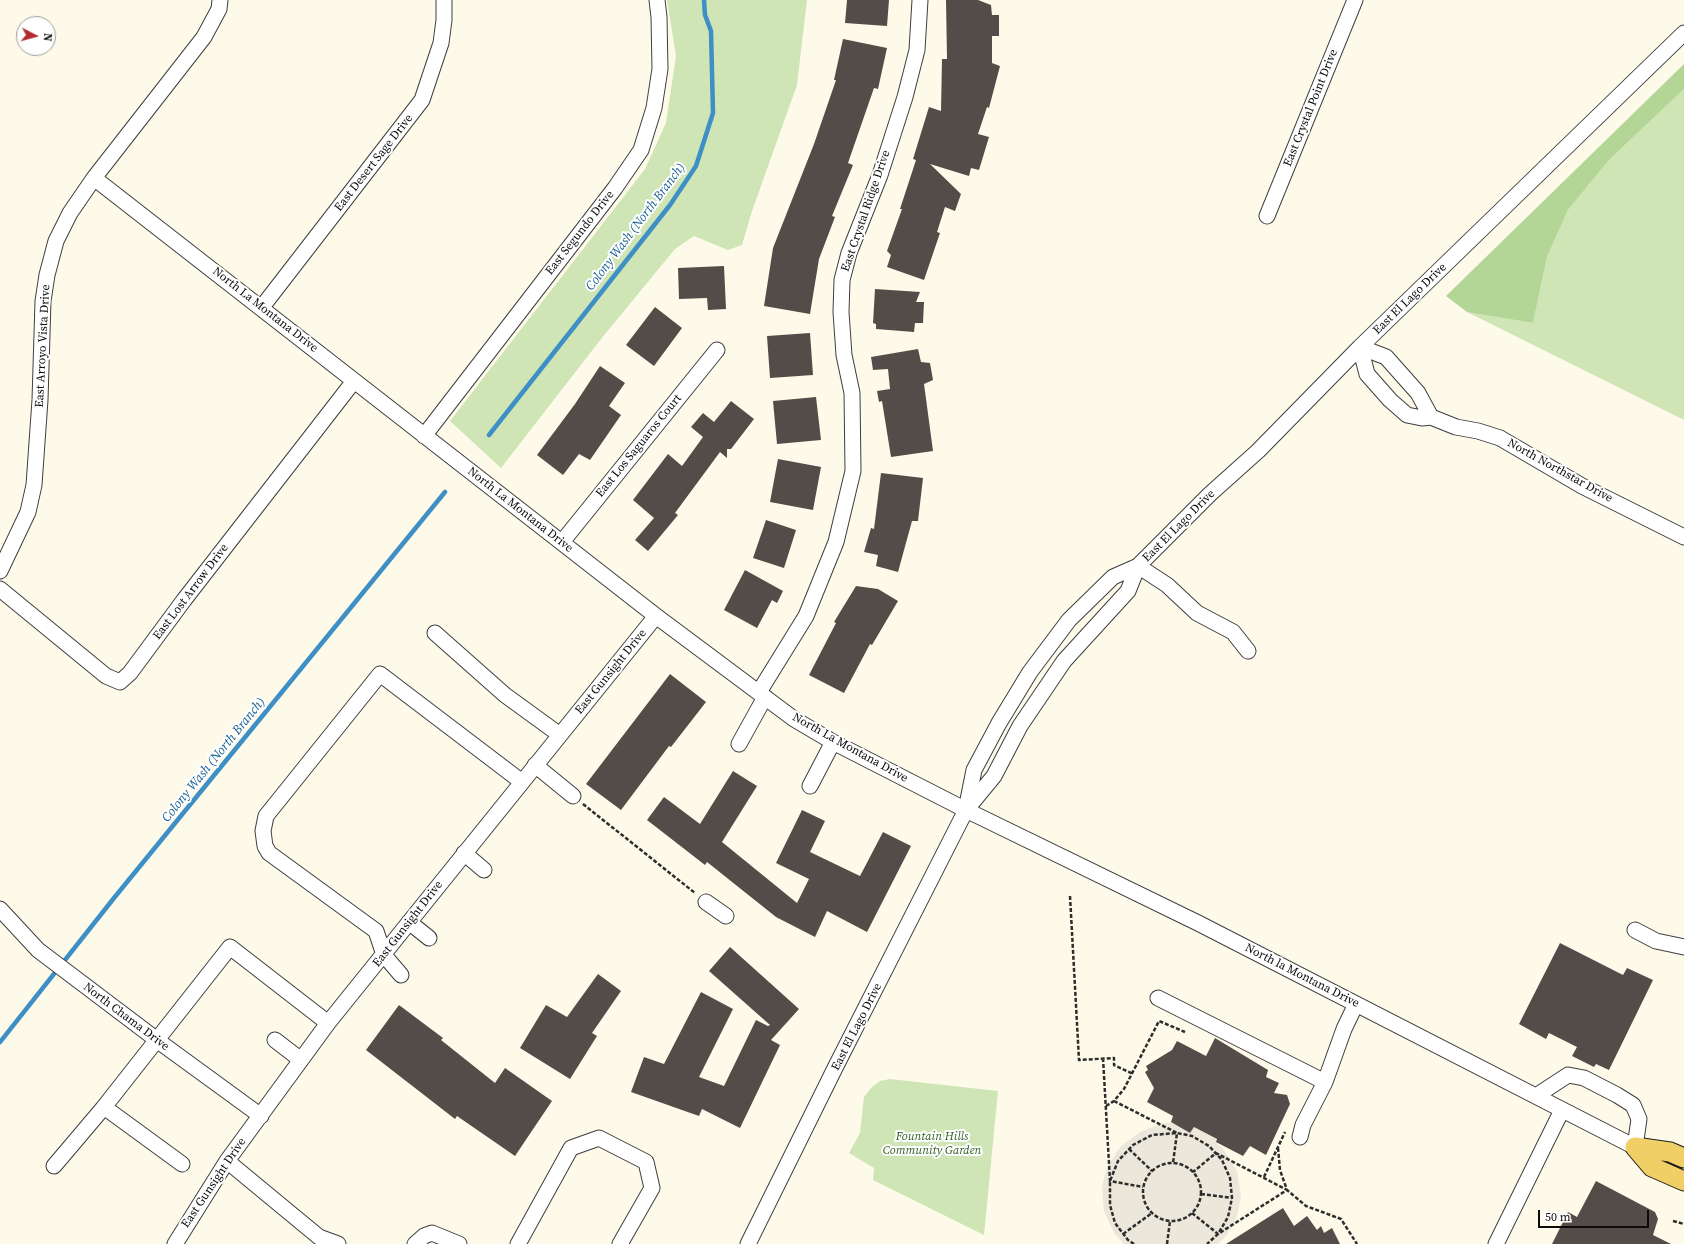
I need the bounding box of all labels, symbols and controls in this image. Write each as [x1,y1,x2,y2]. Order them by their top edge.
north arrow [16,16,56,56]
text: N [40,32,55,42]
street label: East Crystal Point Drive [1281,47,1341,169]
street label: East Desert Sage Drive [332,112,416,214]
street label: East Crystal Ridge Drive [838,148,894,274]
water label: Colony Wash (North Branch) [583,160,689,294]
street label: East Segundo Drive [543,188,617,278]
street label: East El Lago Drive [1370,260,1450,338]
street label: North La Montana Drive [209,264,321,356]
street label: East Arroyo Vista Drive [33,284,53,408]
street label: East Los Saguaros Court [593,392,685,500]
street label: North Northstar Drive [1505,436,1615,506]
street label: North La Montana Drive [464,464,576,556]
street label: East El Lago Drive [1140,487,1218,565]
street label: East Lost Arrow Drive [150,541,232,643]
street label: East Gunsight Drive [572,627,650,717]
water label: Colony Wash (North Branch) [159,695,269,825]
street label: North La Montana Drive [790,710,910,786]
street label: East Gunsight Drive [370,878,446,970]
street label: North la Montana Drive [1242,941,1362,1011]
street label: North Chama Drive [80,980,172,1054]
street label: East El Lago Drive [829,981,885,1073]
park label: Fountain Hills Community Garden [883,1130,981,1158]
street label: East Gunsight Drive [179,1135,249,1231]
scale bar [1540,1202,1651,1228]
text: 50 m [1545,1209,1571,1225]

